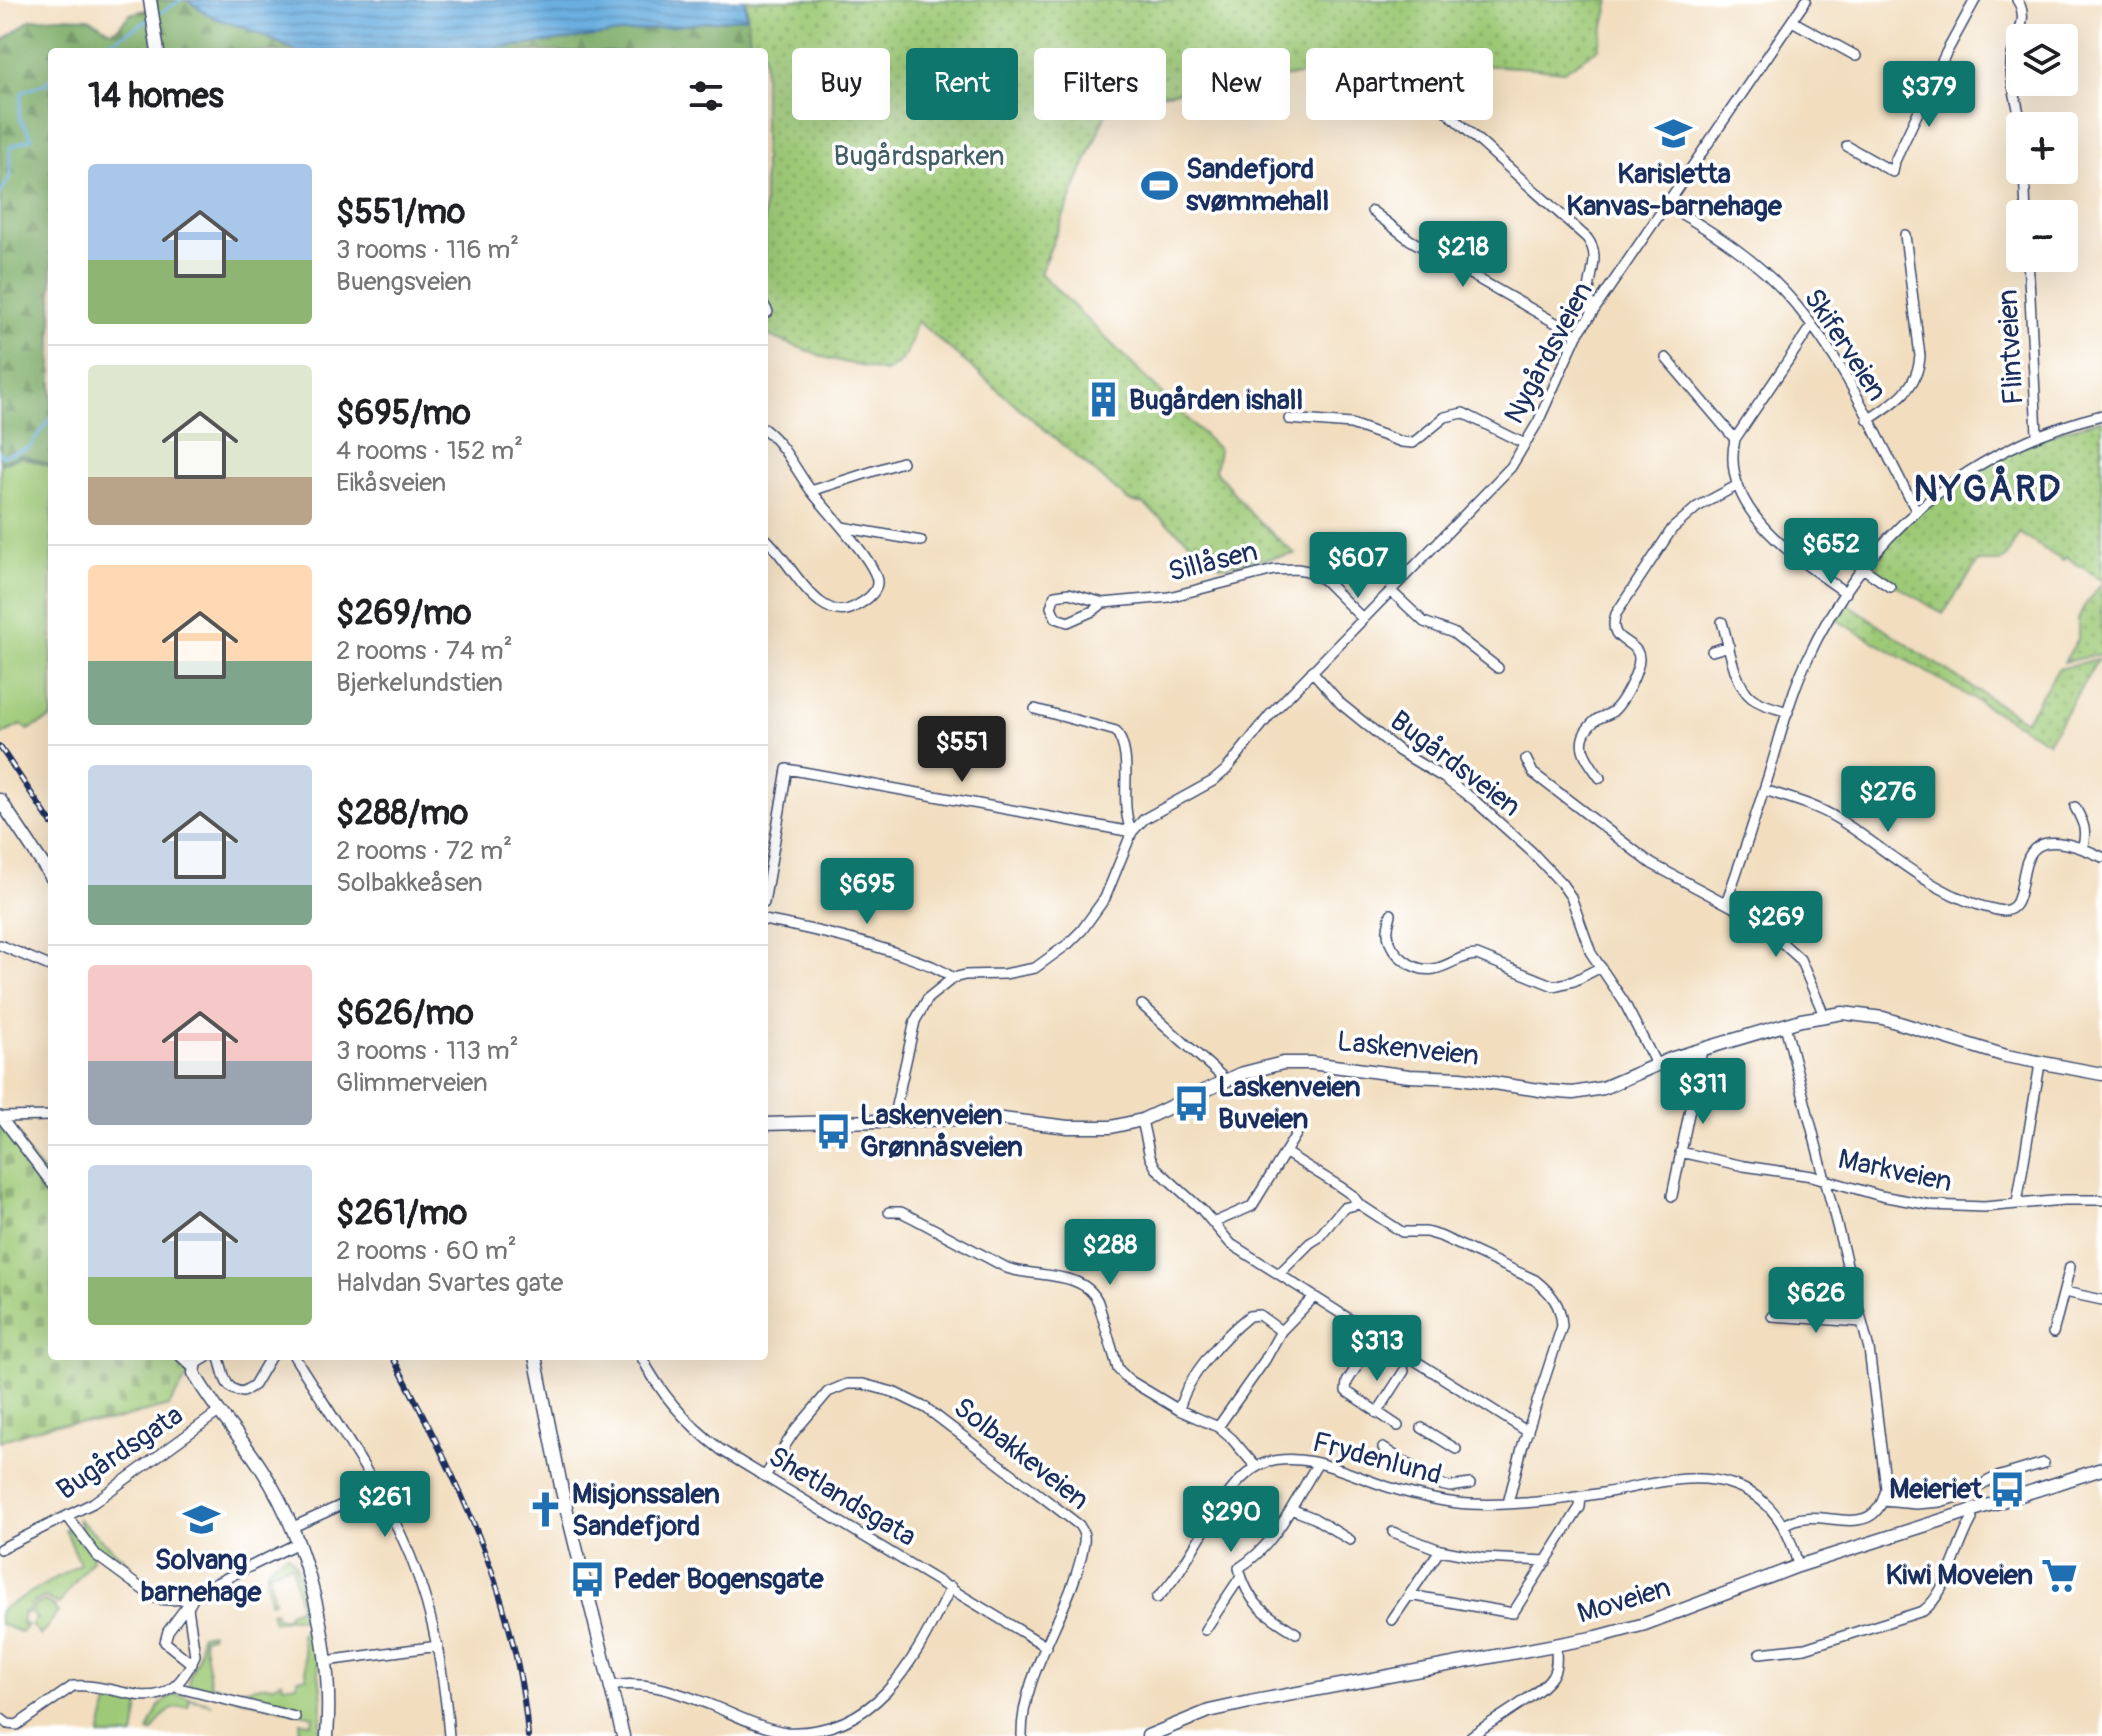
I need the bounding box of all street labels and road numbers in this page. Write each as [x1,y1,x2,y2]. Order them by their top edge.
street label: Nygårdsveien [1497,276,1601,430]
street label: Skiferveien [1796,282,1894,408]
street label: Flintveien [1990,288,2032,406]
street label: Sillåsen [1165,534,1261,590]
street label: Bugårdsveien [1383,703,1527,825]
street label: Laskenveien [1335,1024,1481,1074]
street label: Markveien [1835,1142,1955,1200]
street label: Solbakkeveien [946,1390,1096,1518]
street label: Bugårdsgata [50,1398,190,1508]
street label: Frydenlund [1309,1425,1445,1493]
street label: Shetlandsgata [762,1439,922,1555]
street label: Moveien [1573,1570,1675,1632]

